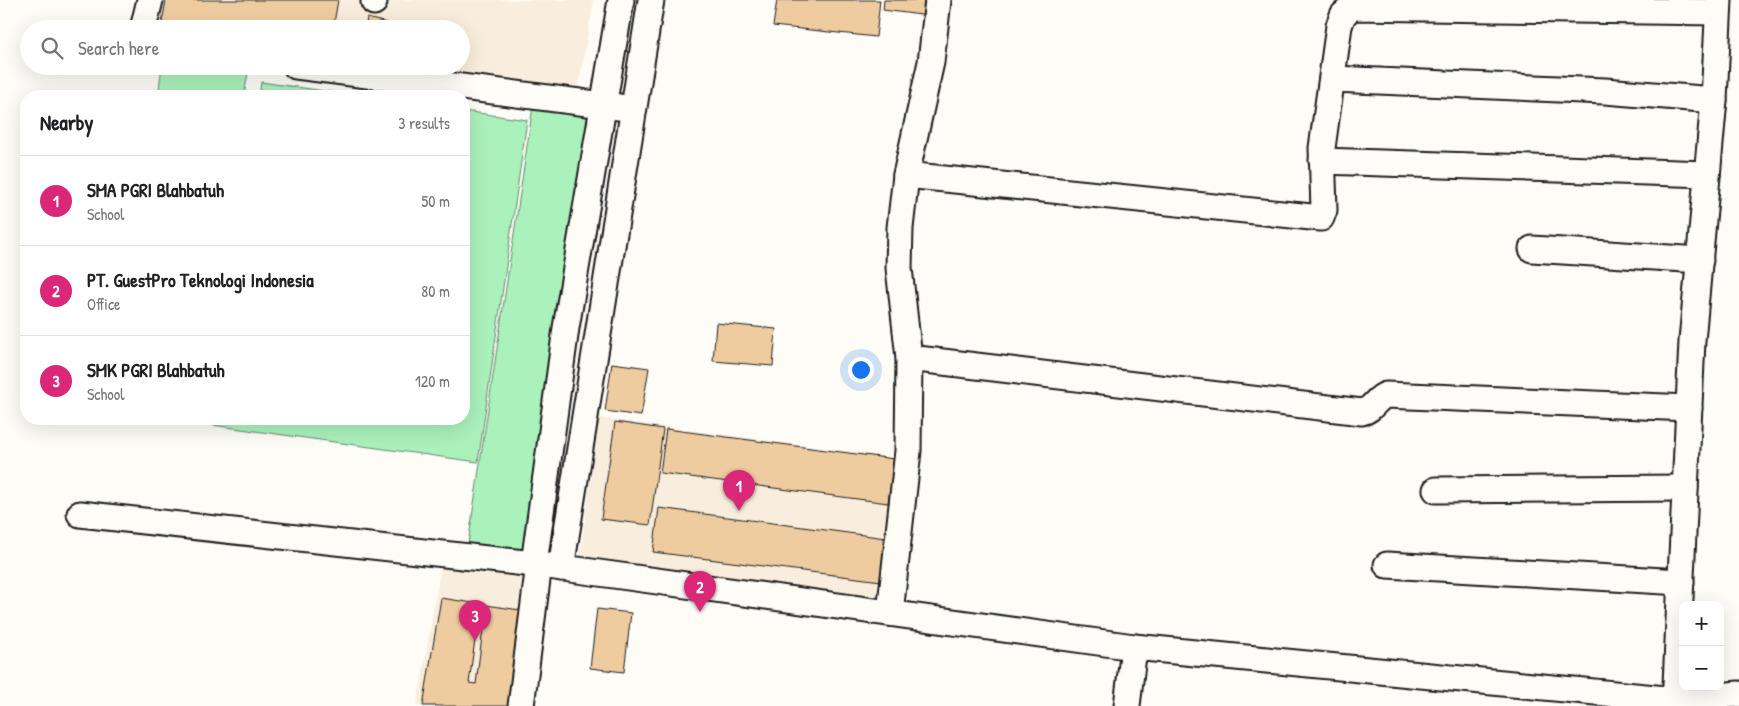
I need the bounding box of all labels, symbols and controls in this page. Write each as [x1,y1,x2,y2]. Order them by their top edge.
search box [20,20,470,75]
icon: search [38,34,66,62]
text: Search here [78,35,159,61]
text: Nearby [40,108,93,137]
text: 3 results [398,112,450,134]
text: SMA PGRI Blahbatuh [87,177,224,203]
text: 1 [53,190,59,212]
text: 50 m [422,190,450,212]
text: School [87,203,124,225]
text: PT. GuestPro Teknologi Indonesia [87,267,314,293]
text: 2 [52,280,60,302]
text: 80 m [421,280,450,302]
text: Office [87,293,120,315]
text: SMK PGRI Blahbatuh [87,357,225,383]
your location [848,357,874,383]
text: 3 [52,370,60,392]
text: 120 m [415,370,450,392]
text: School [87,383,124,405]
pin: 1 [723,470,755,511]
pin: 2 [684,571,716,612]
pin: 3 [459,600,491,641]
map controls [1679,601,1724,691]
button: + [1679,601,1724,646]
button: − [1679,646,1724,691]

